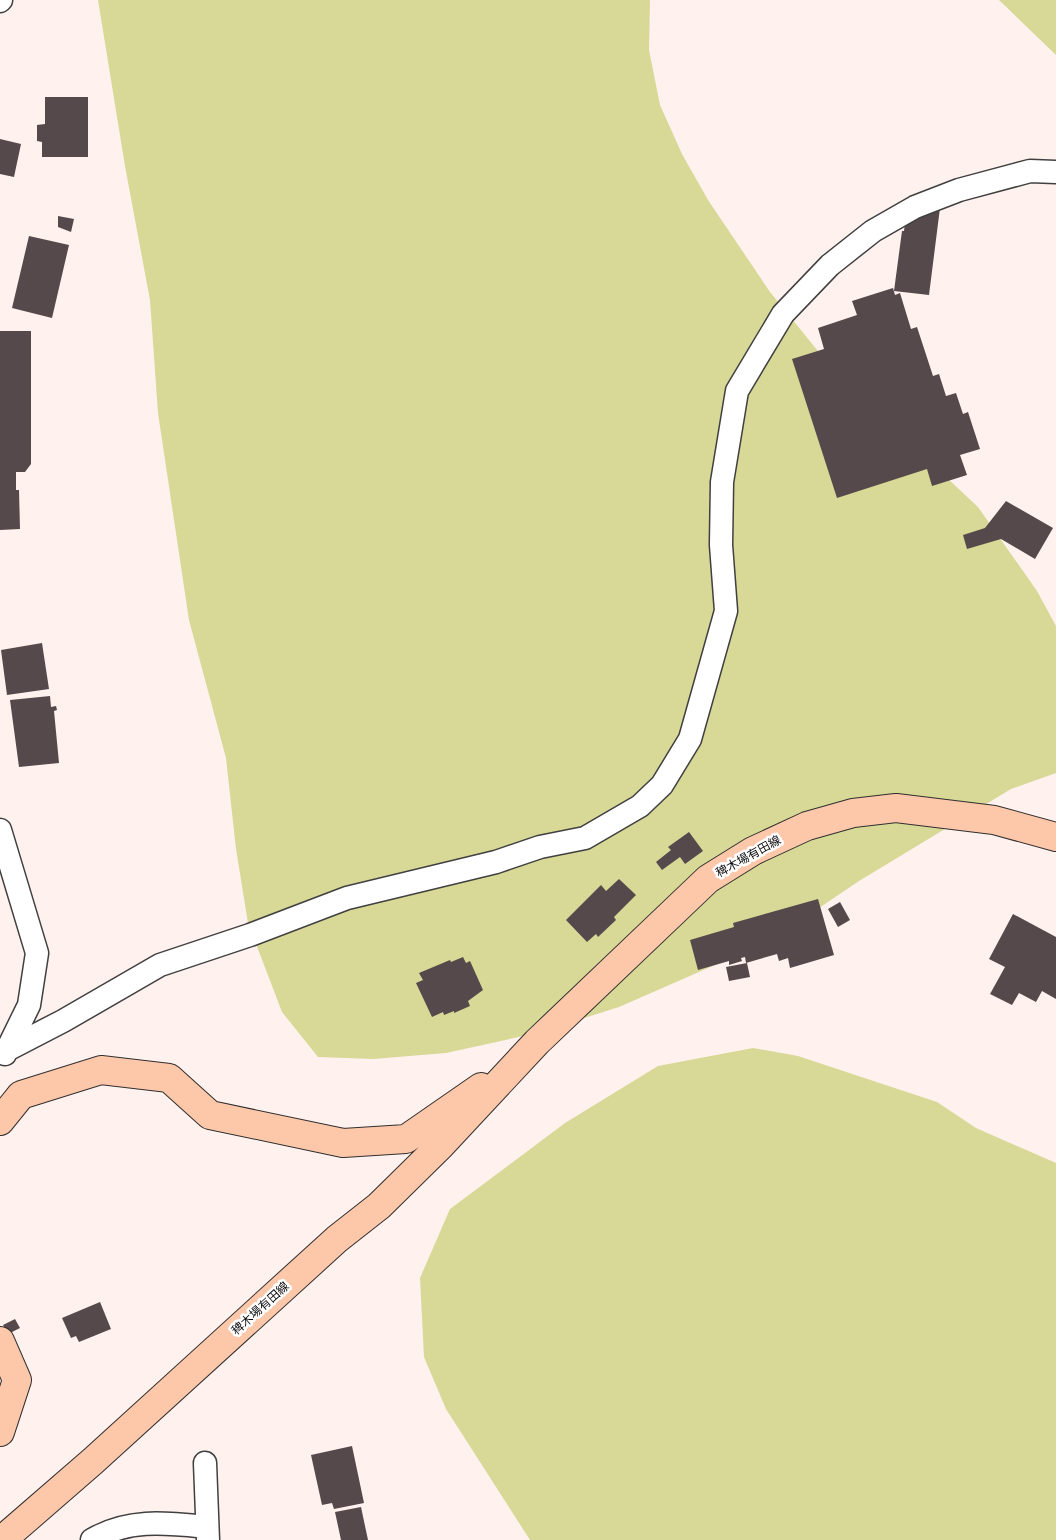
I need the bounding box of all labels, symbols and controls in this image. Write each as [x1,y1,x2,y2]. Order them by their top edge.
street label: 稗木場有田線 [713,832,783,880]
street label: 稗木場有田線 [228,1278,292,1338]

